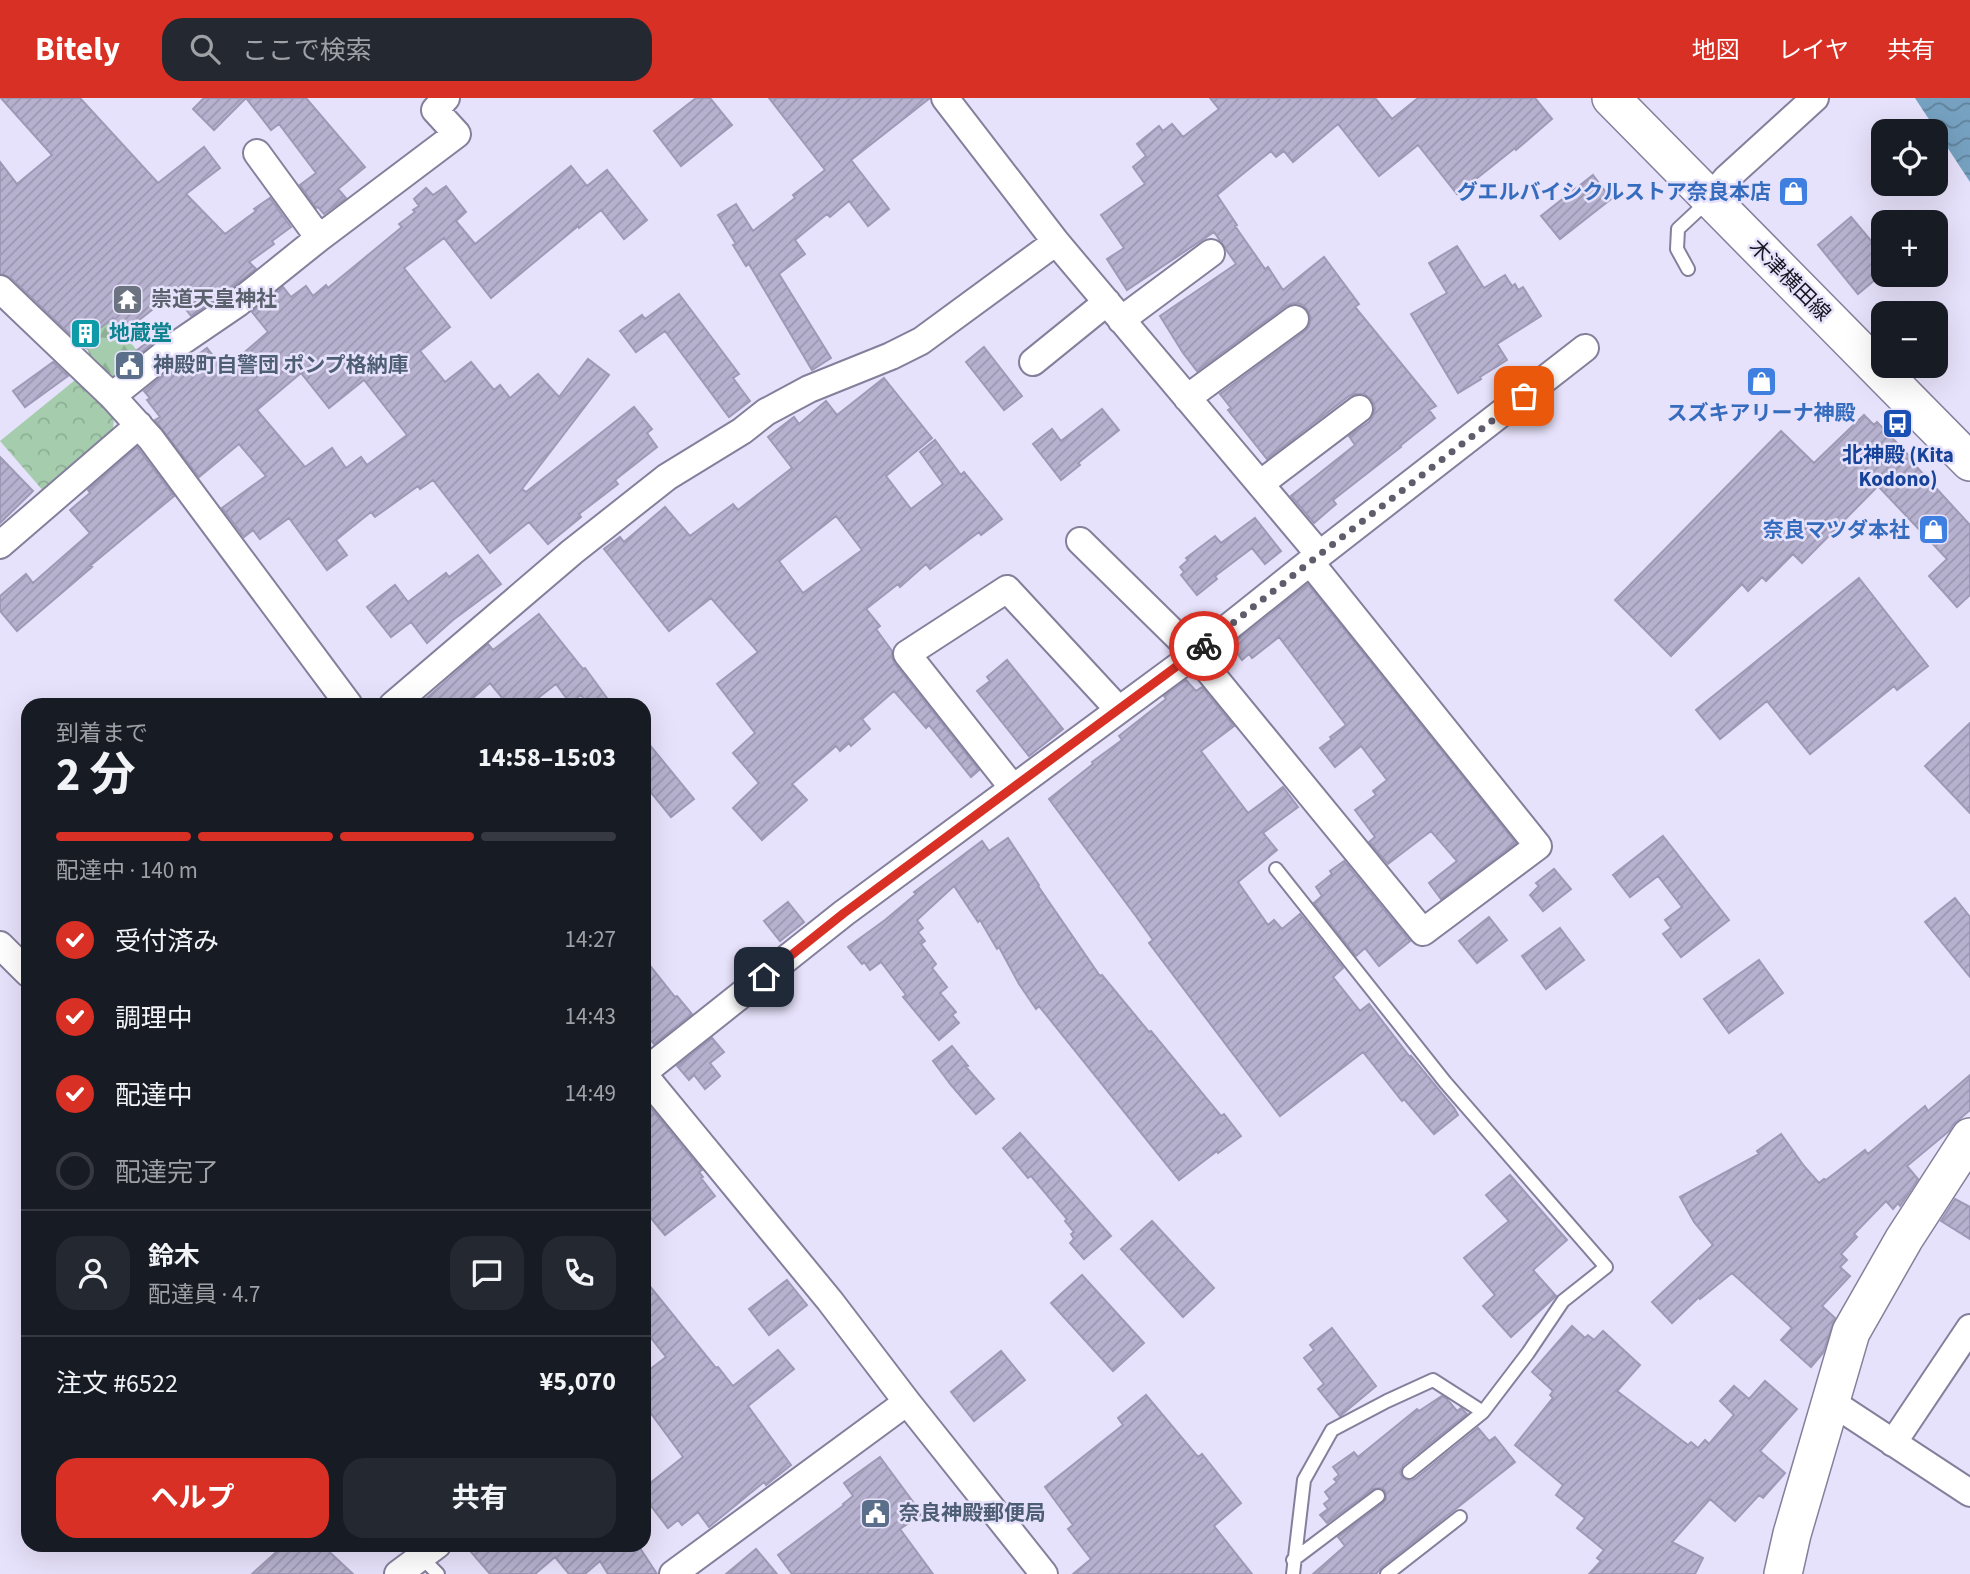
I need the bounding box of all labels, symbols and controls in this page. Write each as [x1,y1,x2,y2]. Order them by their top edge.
search box [162,18,652,81]
text: Bitely [35,26,120,73]
icon: search [186,30,224,68]
text: ここで検索 [242,32,372,69]
text: 地図 [1692,33,1740,68]
text: レイヤ [1778,33,1849,68]
text: 共有 [1887,33,1935,68]
map controls [1871,119,1948,378]
button: locate [1871,119,1948,196]
shop icon: グエルバイシクルストア奈良本店 [1777,175,1811,209]
place label: グエルバイシクルストア奈良本店 [1457,177,1771,207]
button: + [1871,210,1948,287]
street label: 木津横田線 [1742,232,1838,328]
temple icon: 崇道天皇神社 [111,282,145,316]
place label: 崇道天皇神社 [151,284,277,314]
button: − [1871,301,1948,378]
building icon: 地蔵堂 [69,316,103,350]
place label: 地蔵堂 [109,318,172,348]
public building icon: 神殿町自警団 ポンプ格納庫 [113,348,147,382]
place label: 神殿町自警団 ポンプ格納庫 [153,350,409,380]
shop icon: スズキアリーナ神殿 [1744,364,1778,398]
pin [1494,366,1554,426]
icon: bag [1505,377,1543,415]
place label: スズキアリーナ神殿 [1667,398,1856,428]
bus stop icon: 北神殿 (Kita Kodono) [1881,406,1915,440]
place label: 北神殿 (Kita Kodono) [1842,440,1954,494]
shop icon: 奈良マツダ本社 [1916,513,1950,547]
place label: 奈良マツダ本社 [1763,515,1910,545]
courier [1169,611,1239,681]
icon: bike [1185,627,1223,665]
text: 到着まで [56,717,148,750]
text: 14:58–15:03 [478,739,616,776]
text: 2 分 [56,743,136,808]
text: 配達中 · 140 m [56,854,198,887]
icon: check [56,921,94,959]
text: 受付済み [115,923,219,960]
text: 14:27 [565,923,616,956]
pin [734,947,794,1007]
icon: home [745,958,783,996]
icon: check [56,998,94,1036]
text: 調理中 [115,1000,193,1037]
text: 14:43 [565,1000,616,1033]
icon: check [56,1075,94,1113]
text: 配達中 [115,1077,193,1114]
text: 14:49 [565,1077,616,1110]
text: 配達完了 [115,1154,219,1191]
button: person [56,1236,130,1310]
button: chat [450,1236,524,1310]
button: phone [542,1236,616,1310]
text: 鈴木 [148,1238,200,1275]
text: 配達員 · 4.7 [148,1278,261,1311]
text: ¥5,070 [540,1363,616,1400]
text: 注文 #6522 [56,1365,178,1402]
button: ヘルプ [56,1458,329,1538]
button: 共有 [343,1458,616,1538]
public building icon: 奈良神殿郵便局 [859,1496,893,1530]
place label: 奈良神殿郵便局 [899,1498,1046,1528]

